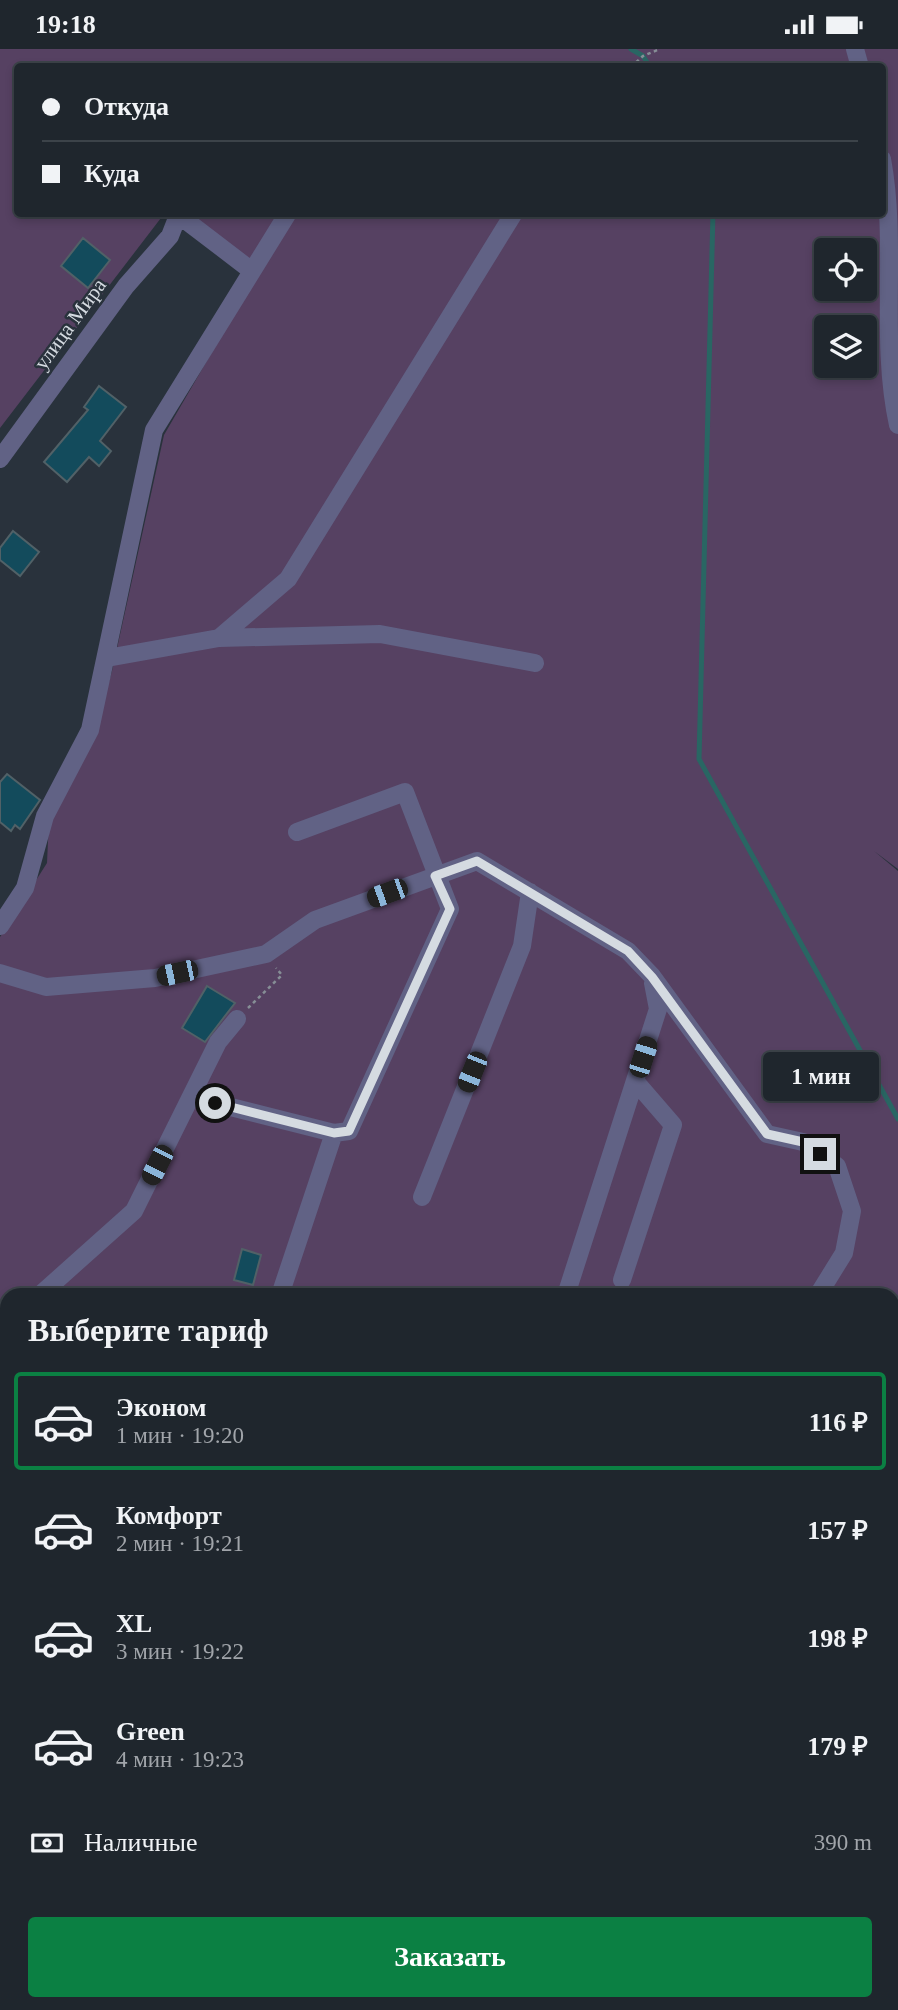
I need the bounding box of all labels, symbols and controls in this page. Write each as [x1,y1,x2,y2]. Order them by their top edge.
text: 19:18 [35,10,96,39]
text: Откуда [84,92,169,121]
text: Куда [84,159,140,188]
map controls [814,238,877,378]
button: locate [814,238,877,301]
street label: улица Мира [29,273,112,374]
button: layers [814,315,877,378]
car [364,876,411,910]
car [155,958,200,988]
car [627,1034,660,1080]
car [455,1049,490,1095]
callout: 1 мин [762,1053,878,1101]
text: 1 мин [791,1064,851,1089]
route start [199,1087,231,1119]
route end [804,1138,836,1170]
car [139,1142,176,1188]
text: Выберите тариф [28,1312,269,1348]
icon: car [32,1390,95,1453]
text: Эконом [116,1393,206,1422]
text: 116 ₽ [809,1408,868,1437]
text: 1 мин · 19:20 [116,1423,244,1448]
icon: car [32,1498,95,1561]
text: Комфорт [116,1501,222,1530]
text: 157 ₽ [807,1516,868,1545]
text: 2 мин · 19:21 [116,1531,244,1556]
icon: car [32,1606,95,1669]
text: XL [116,1609,152,1638]
text: 198 ₽ [807,1624,868,1653]
text: 3 мин · 19:22 [116,1639,244,1664]
icon: car [32,1714,95,1777]
text: Green [116,1717,185,1746]
text: 179 ₽ [807,1732,868,1761]
text: 4 мин · 19:23 [116,1747,244,1772]
icon: cash [28,1824,66,1862]
text: Наличные [84,1828,197,1857]
text: 390 m [814,1830,872,1855]
button: Заказать [28,1917,872,1997]

